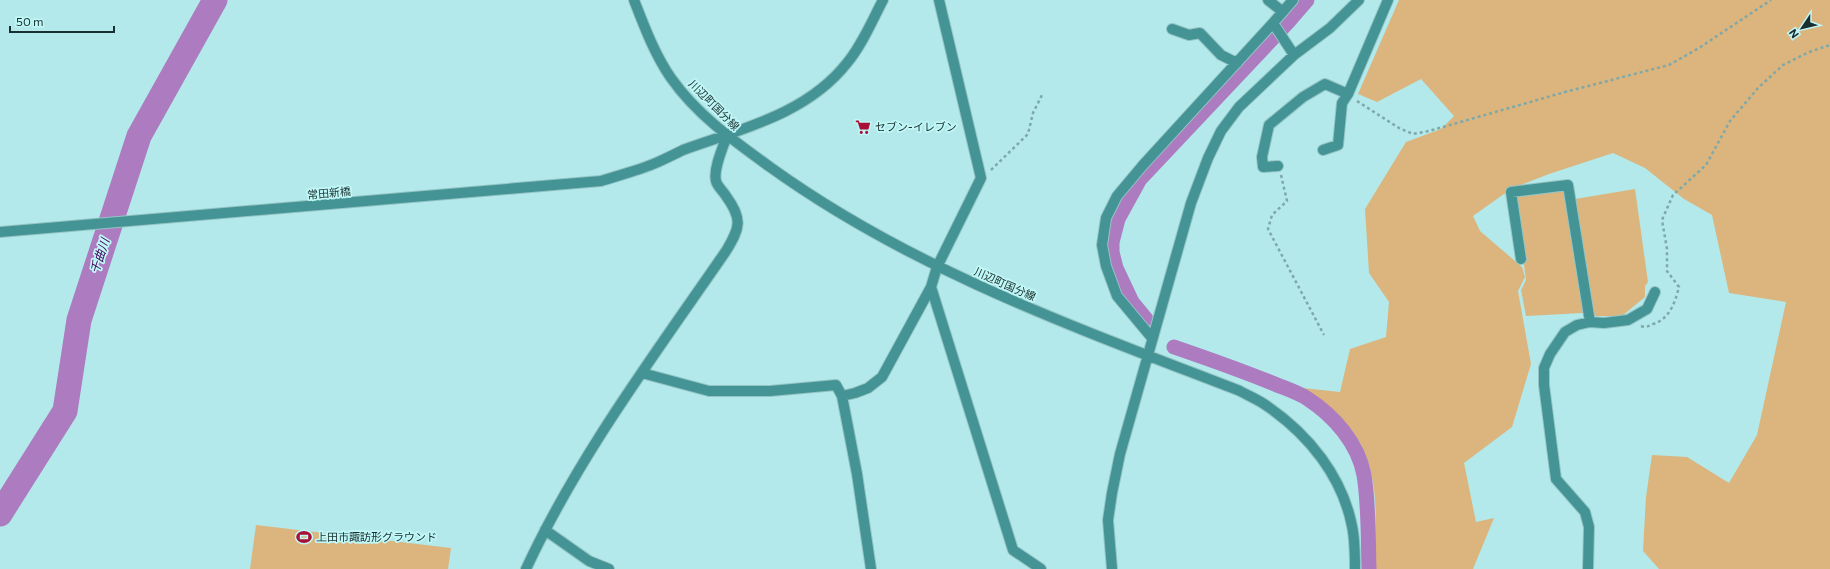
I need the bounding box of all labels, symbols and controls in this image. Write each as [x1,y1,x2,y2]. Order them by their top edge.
scale bar [10,8,114,34]
north arrow [1782,8,1822,48]
text: 50 m [16,14,44,28]
text: N [1786,27,1801,41]
street label: 川辺町国分線 [686,77,742,133]
supermarket icon: セブン-イレブン [854,118,872,136]
place label: セブン-イレブン [875,120,957,133]
street label: 常田新橋 [306,184,351,201]
water label: 千曲川 [87,235,112,275]
street label: 川辺町国分線 [972,264,1038,303]
sports icon: 上田市諏訪形グラウンド [295,528,313,546]
place label: 上田市諏訪形グラウンド [316,530,437,543]

